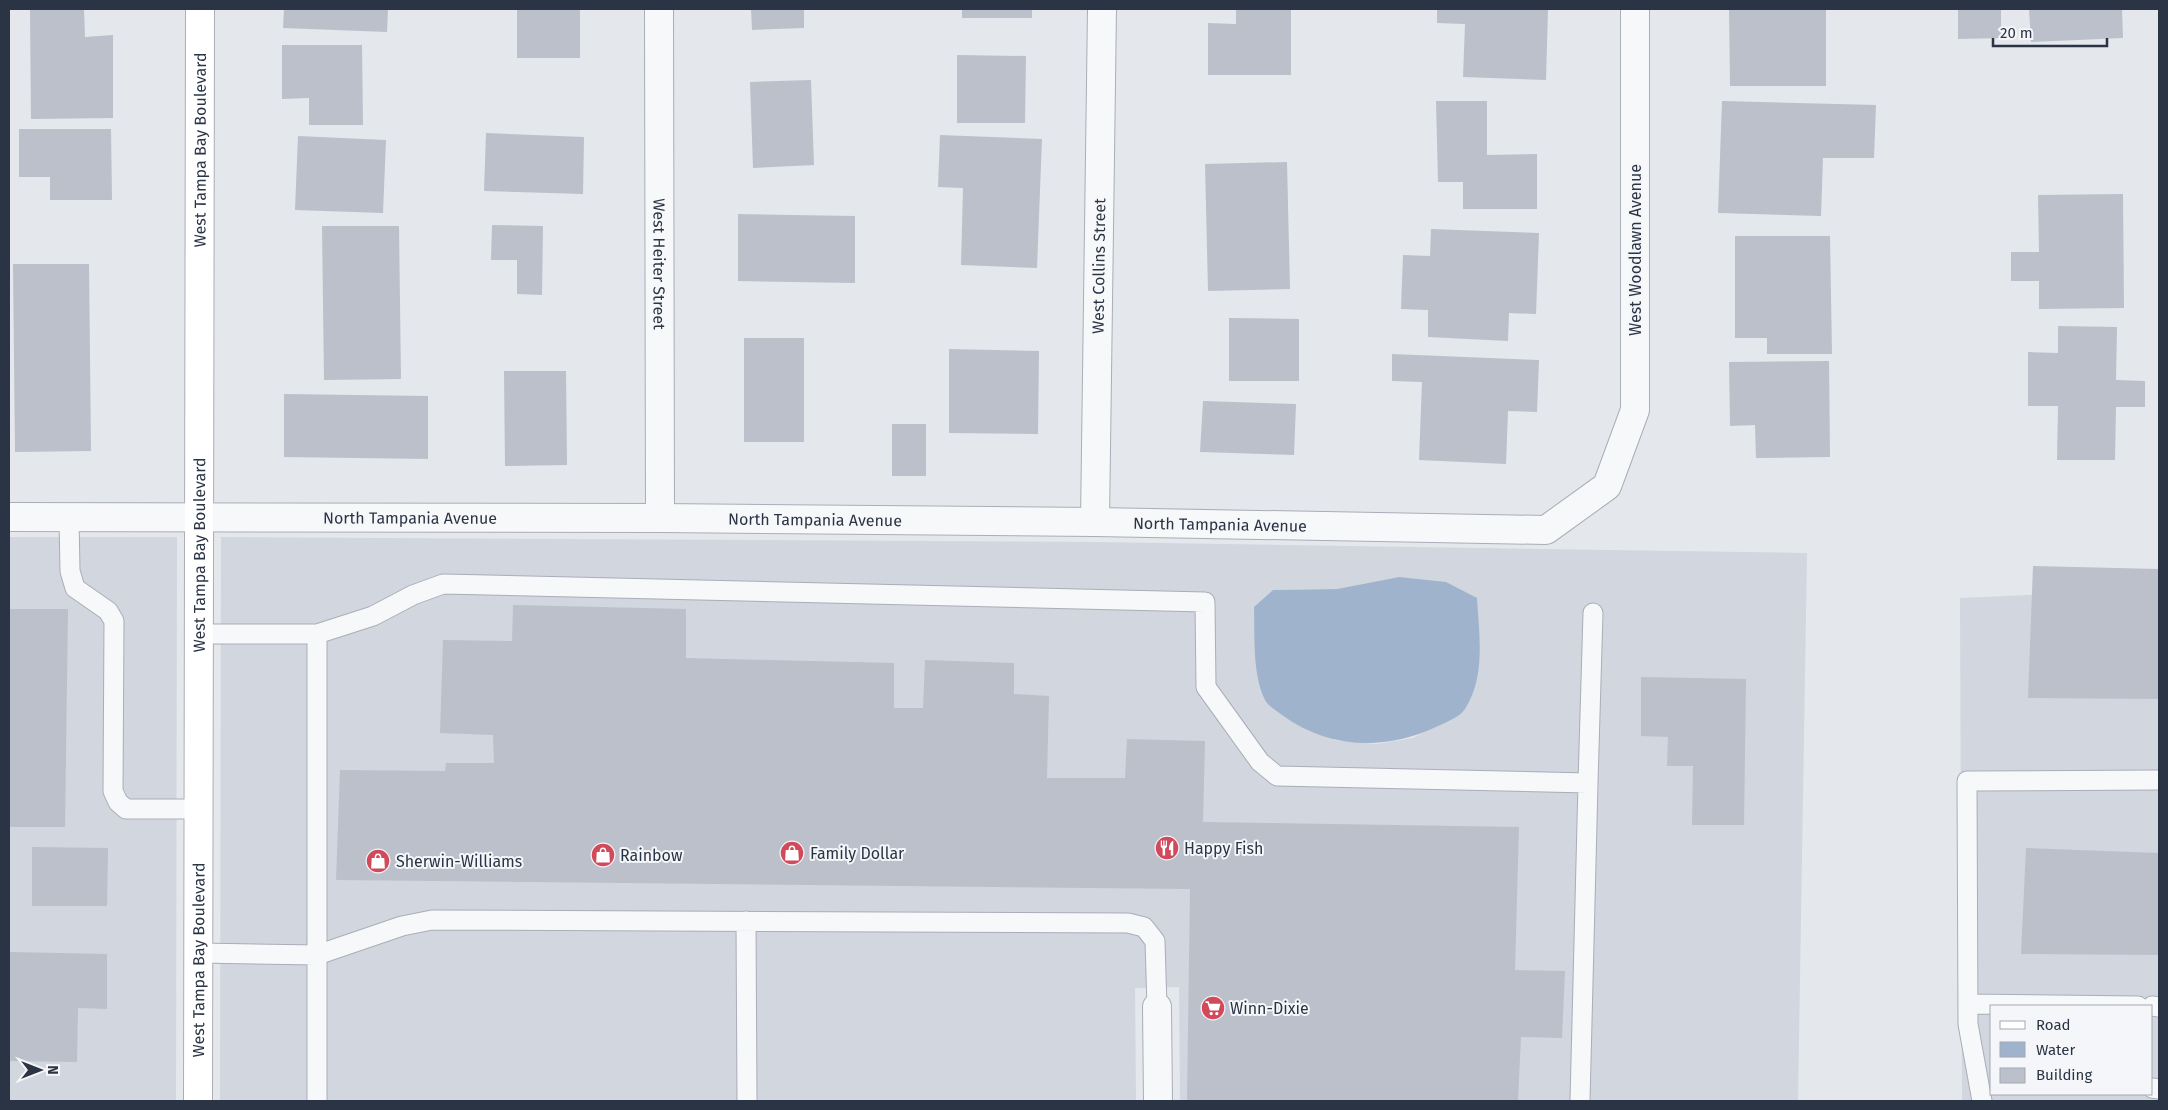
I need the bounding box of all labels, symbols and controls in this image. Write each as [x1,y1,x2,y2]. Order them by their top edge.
scale bar [1993,15,2107,47]
text: 20 m [2000,24,2033,42]
street label: West Tampa Bay Boulevard [190,52,209,248]
street label: West Woodlawn Avenue [1626,164,1645,336]
street label: West Heiter Street [650,198,669,330]
street label: West Collins Street [1088,198,1109,334]
street label: West Tampa Bay Boulevard [189,457,209,653]
street label: North Tampania Avenue [323,508,497,527]
street label: North Tampania Avenue [728,509,902,530]
street label: North Tampania Avenue [1133,513,1307,535]
restaurant icon: Happy Fish [1154,835,1180,861]
place label: Happy Fish [1184,839,1263,858]
shop icon: Family Dollar [779,840,805,866]
shop icon: Rainbow [590,842,616,868]
place label: Family Dollar [810,844,905,863]
place label: Rainbow [620,846,683,865]
shop icon: Sherwin-Williams [365,848,391,874]
place label: Sherwin-Williams [396,852,522,871]
street label: West Tampa Bay Boulevard [189,862,208,1058]
supermarket icon: Winn-Dixie [1200,995,1226,1021]
place label: Winn-Dixie [1230,999,1309,1018]
legend [1990,1005,2153,1095]
text: Road [2036,1016,2071,1034]
text: Water [2036,1041,2075,1059]
north arrow [15,1045,65,1095]
text: N [44,1065,61,1075]
text: Building [2036,1066,2092,1084]

